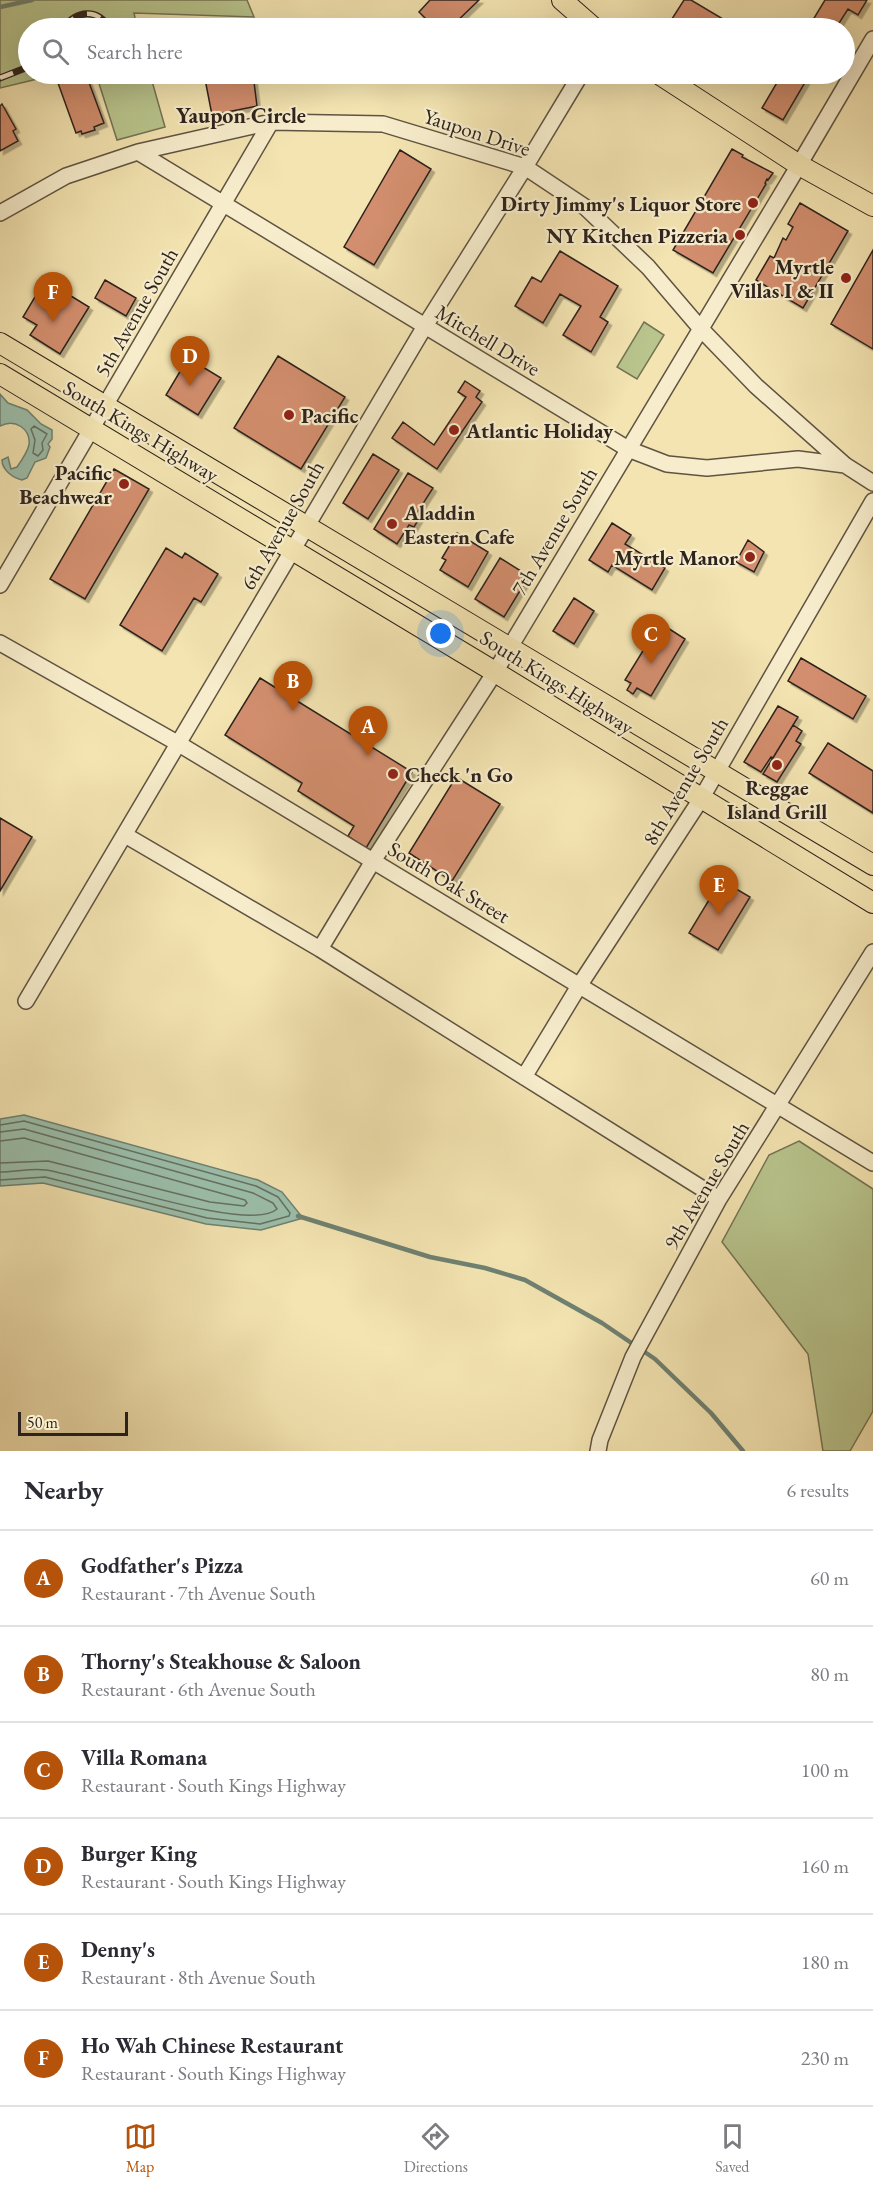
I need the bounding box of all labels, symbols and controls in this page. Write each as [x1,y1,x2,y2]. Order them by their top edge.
search box [18,18,855,84]
icon: search [39,35,72,68]
text: Search here [87,37,182,66]
district label: Yaupon Circle [176,101,306,130]
street label: Yaupon Drive [420,102,534,162]
place label: Dirty Jimmy's Liquor Store [501,190,741,217]
marker: Dirty Jimmy's Liquor Store [746,196,760,210]
place label: NY Kitchen Pizzeria [546,222,729,249]
marker: NY Kitchen Pizzeria [733,228,747,242]
street label: 5th Avenue South [88,242,184,381]
place label: Myrtle Villas I & II [730,253,834,304]
marker: Myrtle Villas I & II [839,271,853,285]
pin: F [34,272,72,322]
street label: Mitchell Drive [431,298,545,382]
pin: D [170,336,210,386]
street label: South Kings Highway [58,374,224,488]
place label: Pacific [301,402,359,429]
marker: Pacific [282,408,296,422]
place label: Atlantic Holiday [465,417,614,444]
marker: Atlantic Holiday [447,423,461,437]
street label: 6th Avenue South [234,455,330,594]
place label: Pacific Beachwear [19,459,112,510]
street label: 7th Avenue South [505,462,603,600]
marker: Pacific Beachwear [117,477,131,491]
place label: Aladdin Eastern Cafe [403,499,515,550]
marker: Aladdin Eastern Cafe [385,517,399,531]
place label: Myrtle Manor [614,544,738,571]
marker: Myrtle Manor [743,550,757,564]
pin: C [632,614,670,664]
your location [426,619,455,648]
street label: South Kings Highway [475,624,640,741]
pin: B [274,662,312,711]
pin: A [348,706,388,756]
street label: 8th Avenue South [636,712,734,850]
marker: Reggae Island Grill [770,758,784,772]
place label: Check 'n Go [405,761,513,788]
marker: Check 'n Go [386,767,400,781]
place label: Reggae Island Grill [727,774,827,825]
street label: South Oak Street [383,835,515,929]
pin: E [700,866,738,915]
street label: 9th Avenue South [657,1116,755,1254]
scale bar [18,1409,128,1436]
text: 50 m [27,1412,58,1433]
text: Nearby [24,1473,104,1507]
text: 6 results [786,1477,849,1503]
text: Godfather's Pizza [81,1551,243,1580]
text: A [36,1565,51,1591]
text: 60 m [810,1565,849,1591]
text: Restaurant · 7th Avenue South [81,1580,316,1606]
text: Thorny's Steakhouse & Saloon [81,1647,361,1676]
text: B [37,1661,50,1687]
text: 80 m [810,1661,849,1687]
text: Restaurant · 6th Avenue South [81,1676,316,1702]
text: Villa Romana [81,1743,207,1772]
text: C [36,1757,51,1783]
text: 100 m [801,1757,849,1783]
text: Restaurant · South Kings Highway [81,1772,346,1798]
text: Burger King [81,1839,197,1868]
text: D [36,1853,51,1879]
text: 160 m [801,1853,849,1879]
text: Restaurant · South Kings Highway [81,1868,346,1894]
text: Denny's [81,1935,155,1964]
text: E [38,1949,49,1975]
text: 180 m [801,1949,849,1975]
text: Restaurant · 8th Avenue South [81,1964,316,1990]
text: Ho Wah Chinese Restaurant [81,2031,343,2060]
text: F [38,2045,49,2071]
text: 230 m [801,2045,849,2071]
text: Restaurant · South Kings Highway [81,2060,346,2086]
tab: Map [124,2120,157,2177]
tab: Directions [404,2120,468,2177]
tab: Saved [715,2120,749,2177]

